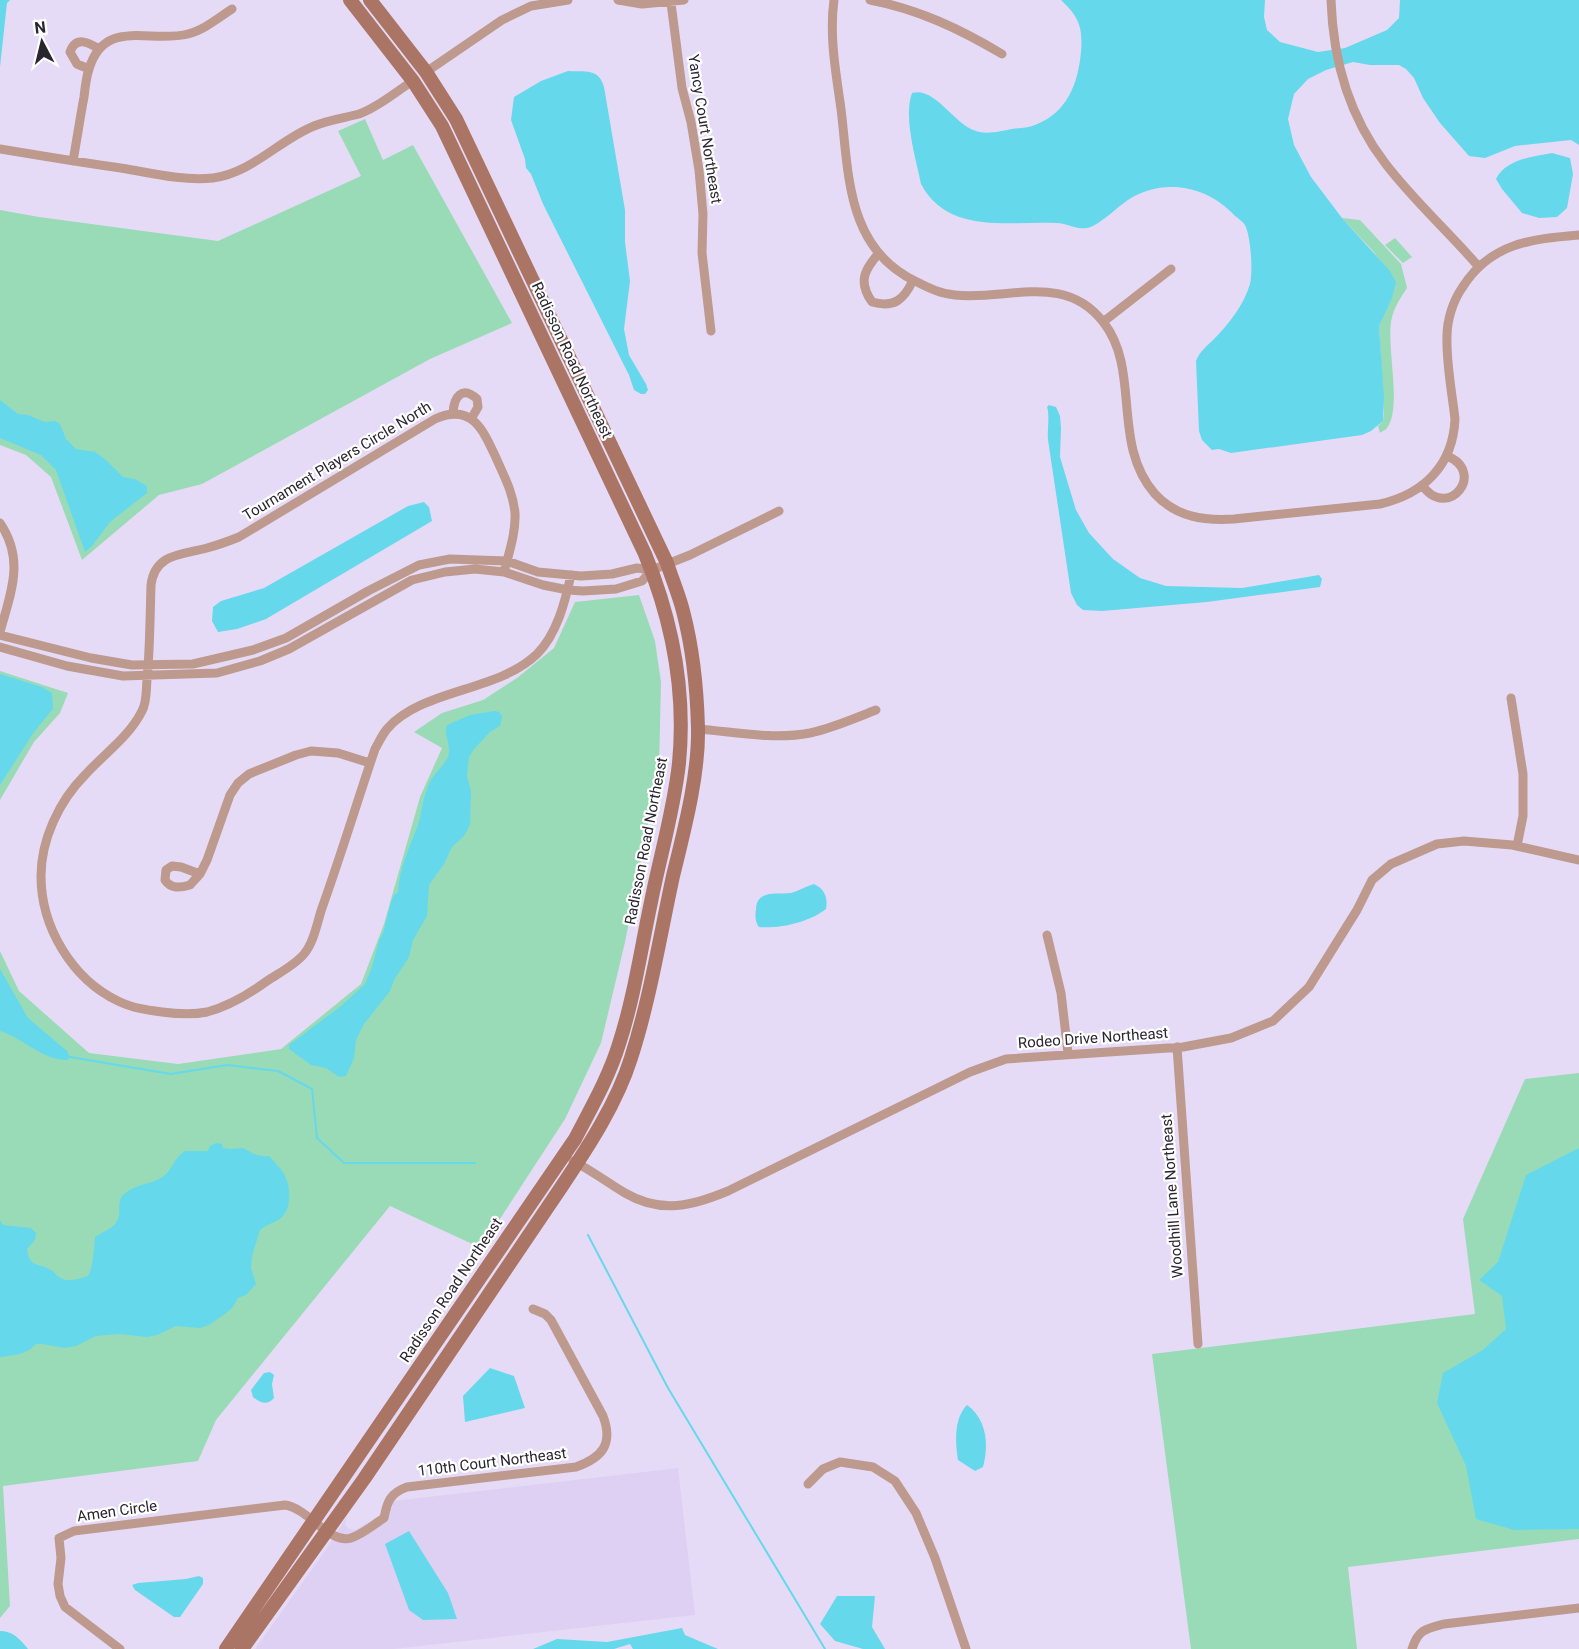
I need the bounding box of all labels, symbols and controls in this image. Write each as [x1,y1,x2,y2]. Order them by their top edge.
north arrow [12,12,72,72]
text: N [33,17,47,38]
street label: Yancy Court Northeast [684,53,726,205]
street label: Radisson Road Northeast [528,279,616,441]
street label: Tournament Players Circle North [240,397,434,525]
street label: Radisson Road Northeast [621,756,671,926]
street label: Rodeo Drive Northeast [1017,1024,1169,1052]
street label: Woodhill Lane Northeast [1157,1113,1187,1279]
street label: Radisson Road Northeast [396,1214,506,1366]
street label: 110th Court Northeast [417,1444,567,1480]
street label: Amen Circle [76,1496,158,1526]

